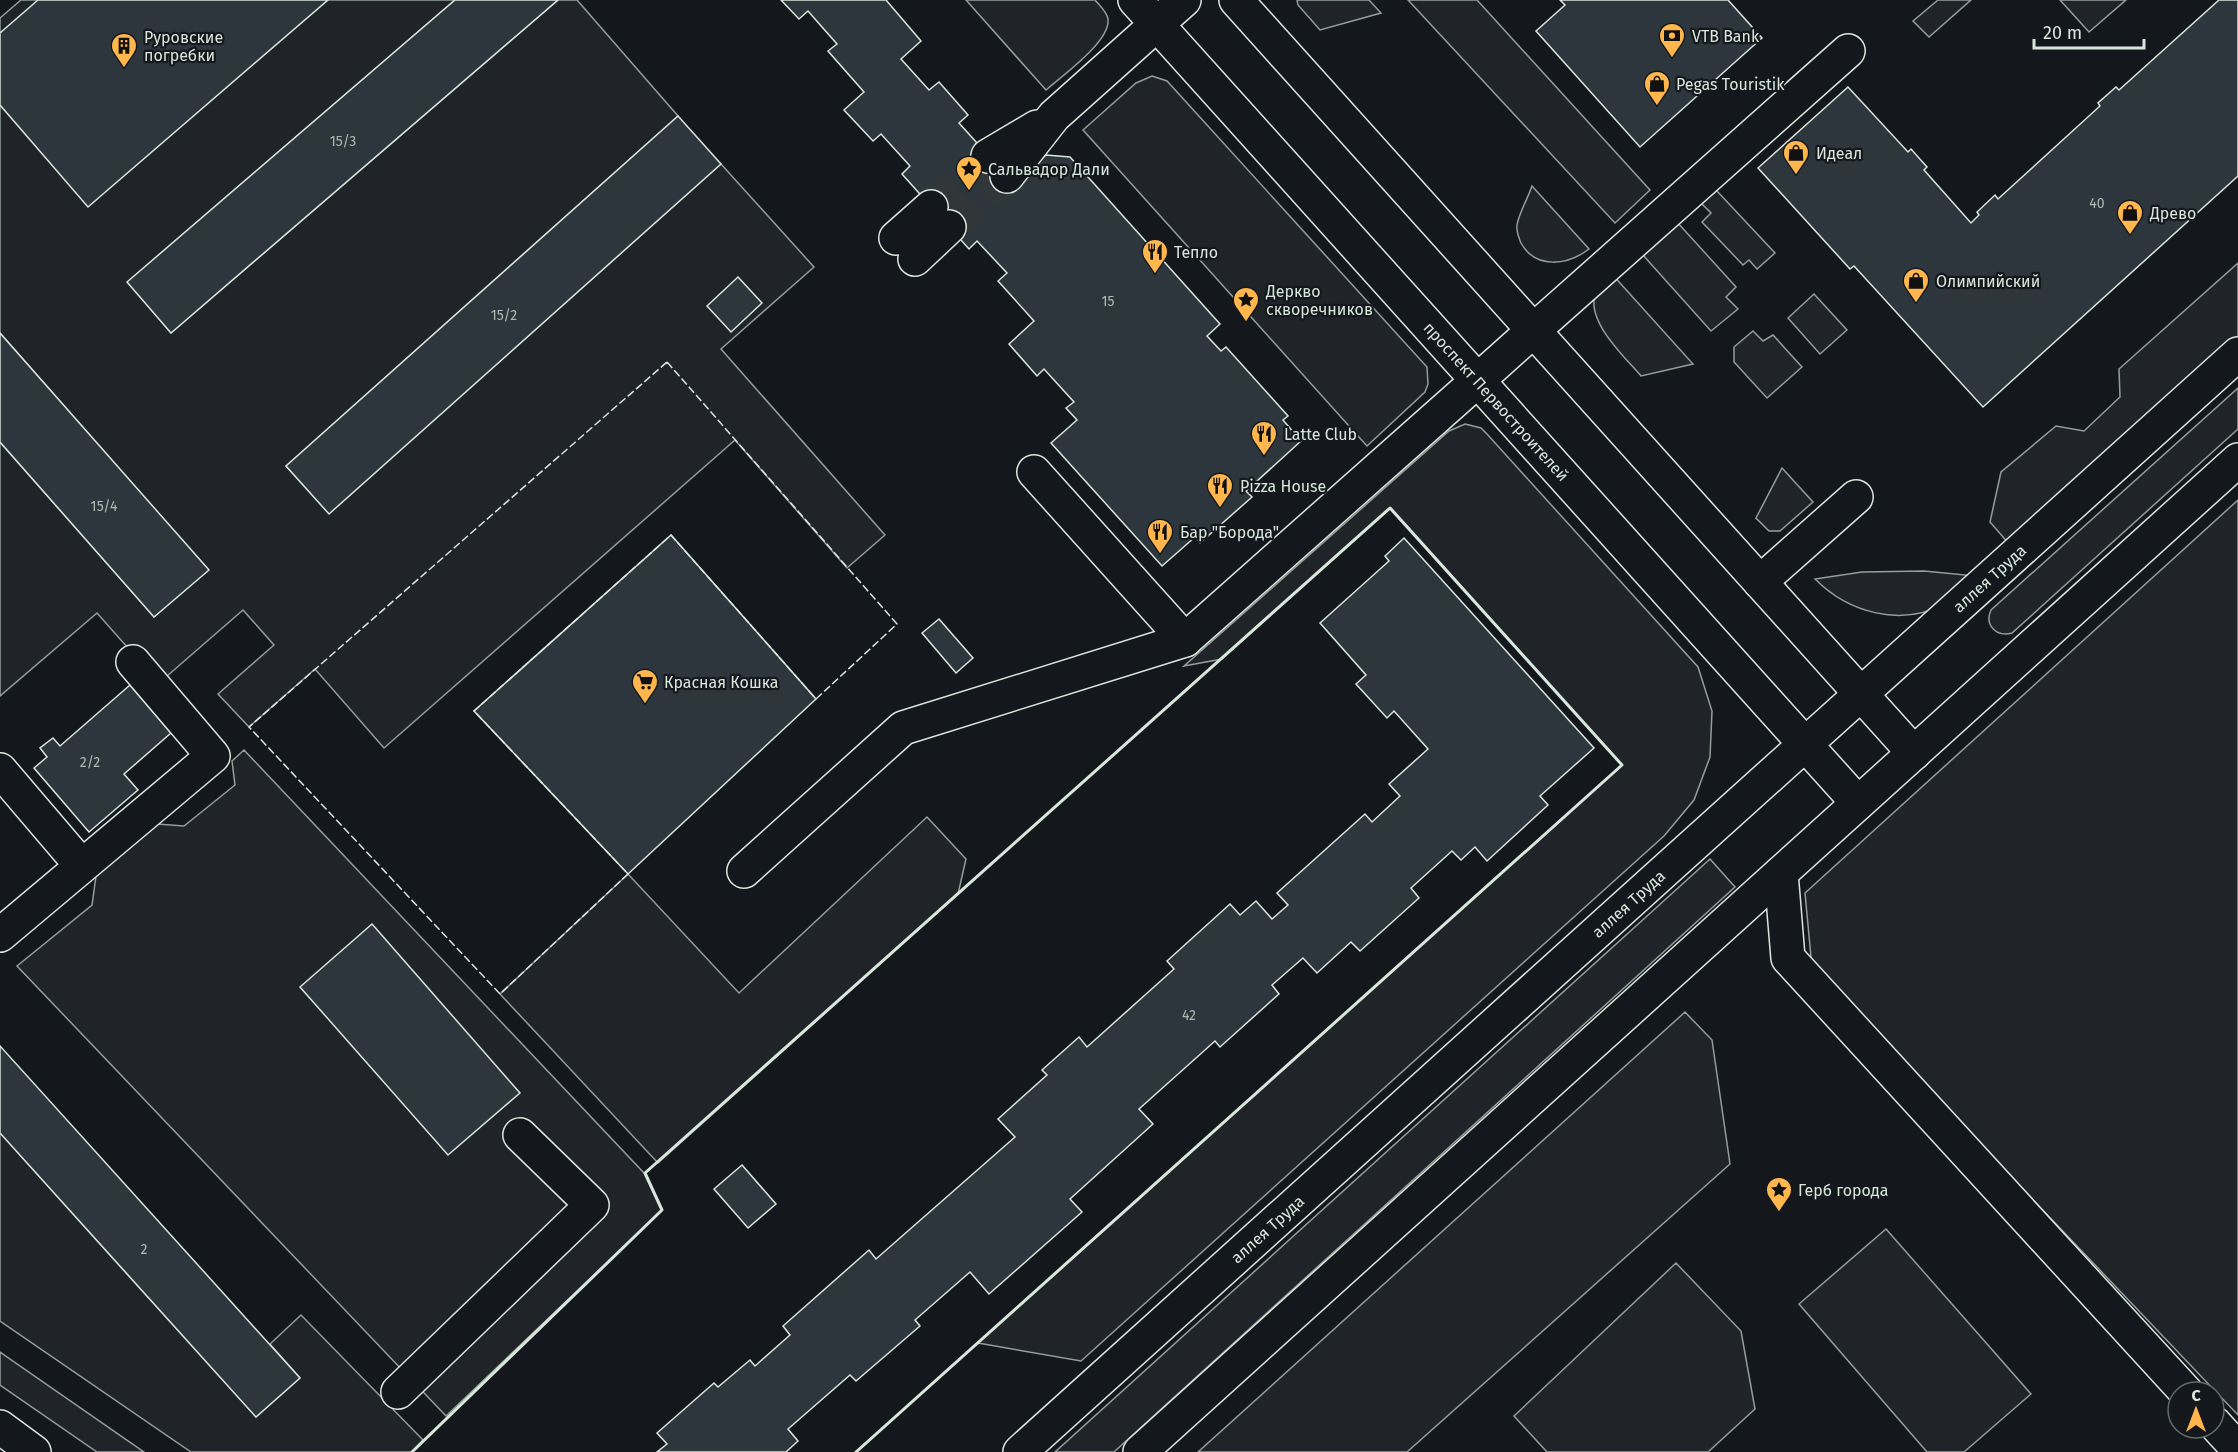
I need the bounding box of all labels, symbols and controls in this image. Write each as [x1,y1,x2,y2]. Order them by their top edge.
scale bar [2034,12,2144,50]
bank icon: VTB Bank [1657,21,1687,59]
text: 20 m [2043,22,2082,44]
place label: VTB Bank [1692,27,1760,46]
place label: Руровские погребки [144,28,223,65]
building icon: Руровские погребки [109,31,139,69]
shop icon: Pegas Touristik [1642,69,1672,107]
place label: Pegas Touristik [1676,75,1785,94]
house number: 15/3 [330,133,356,150]
shop icon: Идеал [1781,138,1811,176]
place label: Идеал [1816,144,1862,163]
place icon: Сальвадор Дали [954,154,984,192]
place label: Сальвадор Дали [988,160,1110,179]
house number: 40 [2089,195,2105,212]
shop icon: Древо [2115,198,2145,236]
place label: Древо [2149,204,2196,223]
restaurant icon: Тепло [1140,237,1170,275]
place label: Тепло [1174,243,1218,262]
shop icon: Олимпийский [1901,266,1931,304]
place label: Олимпийский [1936,272,2040,291]
place label: Деркво скворечников [1265,282,1373,319]
place icon: Деркво скворечников [1231,285,1261,323]
house number: 15 [1101,293,1115,310]
house number: 15/2 [491,307,517,324]
street label: проспект Первостроителей [1420,318,1573,485]
restaurant icon: Latte Club [1249,419,1279,457]
place label: Latte Club [1284,425,1357,444]
restaurant icon: Pizza House [1205,471,1235,509]
place label: Pizza House [1240,477,1326,496]
house number: 15/4 [91,498,118,515]
restaurant icon: Бар "Борода" [1145,517,1175,555]
place label: Бар "Борода" [1180,523,1279,542]
street label: аллея Труда [1949,540,2030,616]
supermarket icon: Красная Кошка [630,667,660,705]
place label: Красная Кошка [664,673,778,692]
house number: 2/2 [80,754,100,771]
street label: аллея Труда [1588,866,1669,941]
house number: 42 [1182,1007,1196,1024]
place icon: Герб города [1764,1175,1794,1213]
place label: Герб города [1798,1181,1888,1200]
street label: аллея Труда [1227,1191,1308,1267]
house number: 2 [141,1241,148,1258]
north arrow [2166,1380,2226,1440]
text: С [2191,1386,2201,1405]

